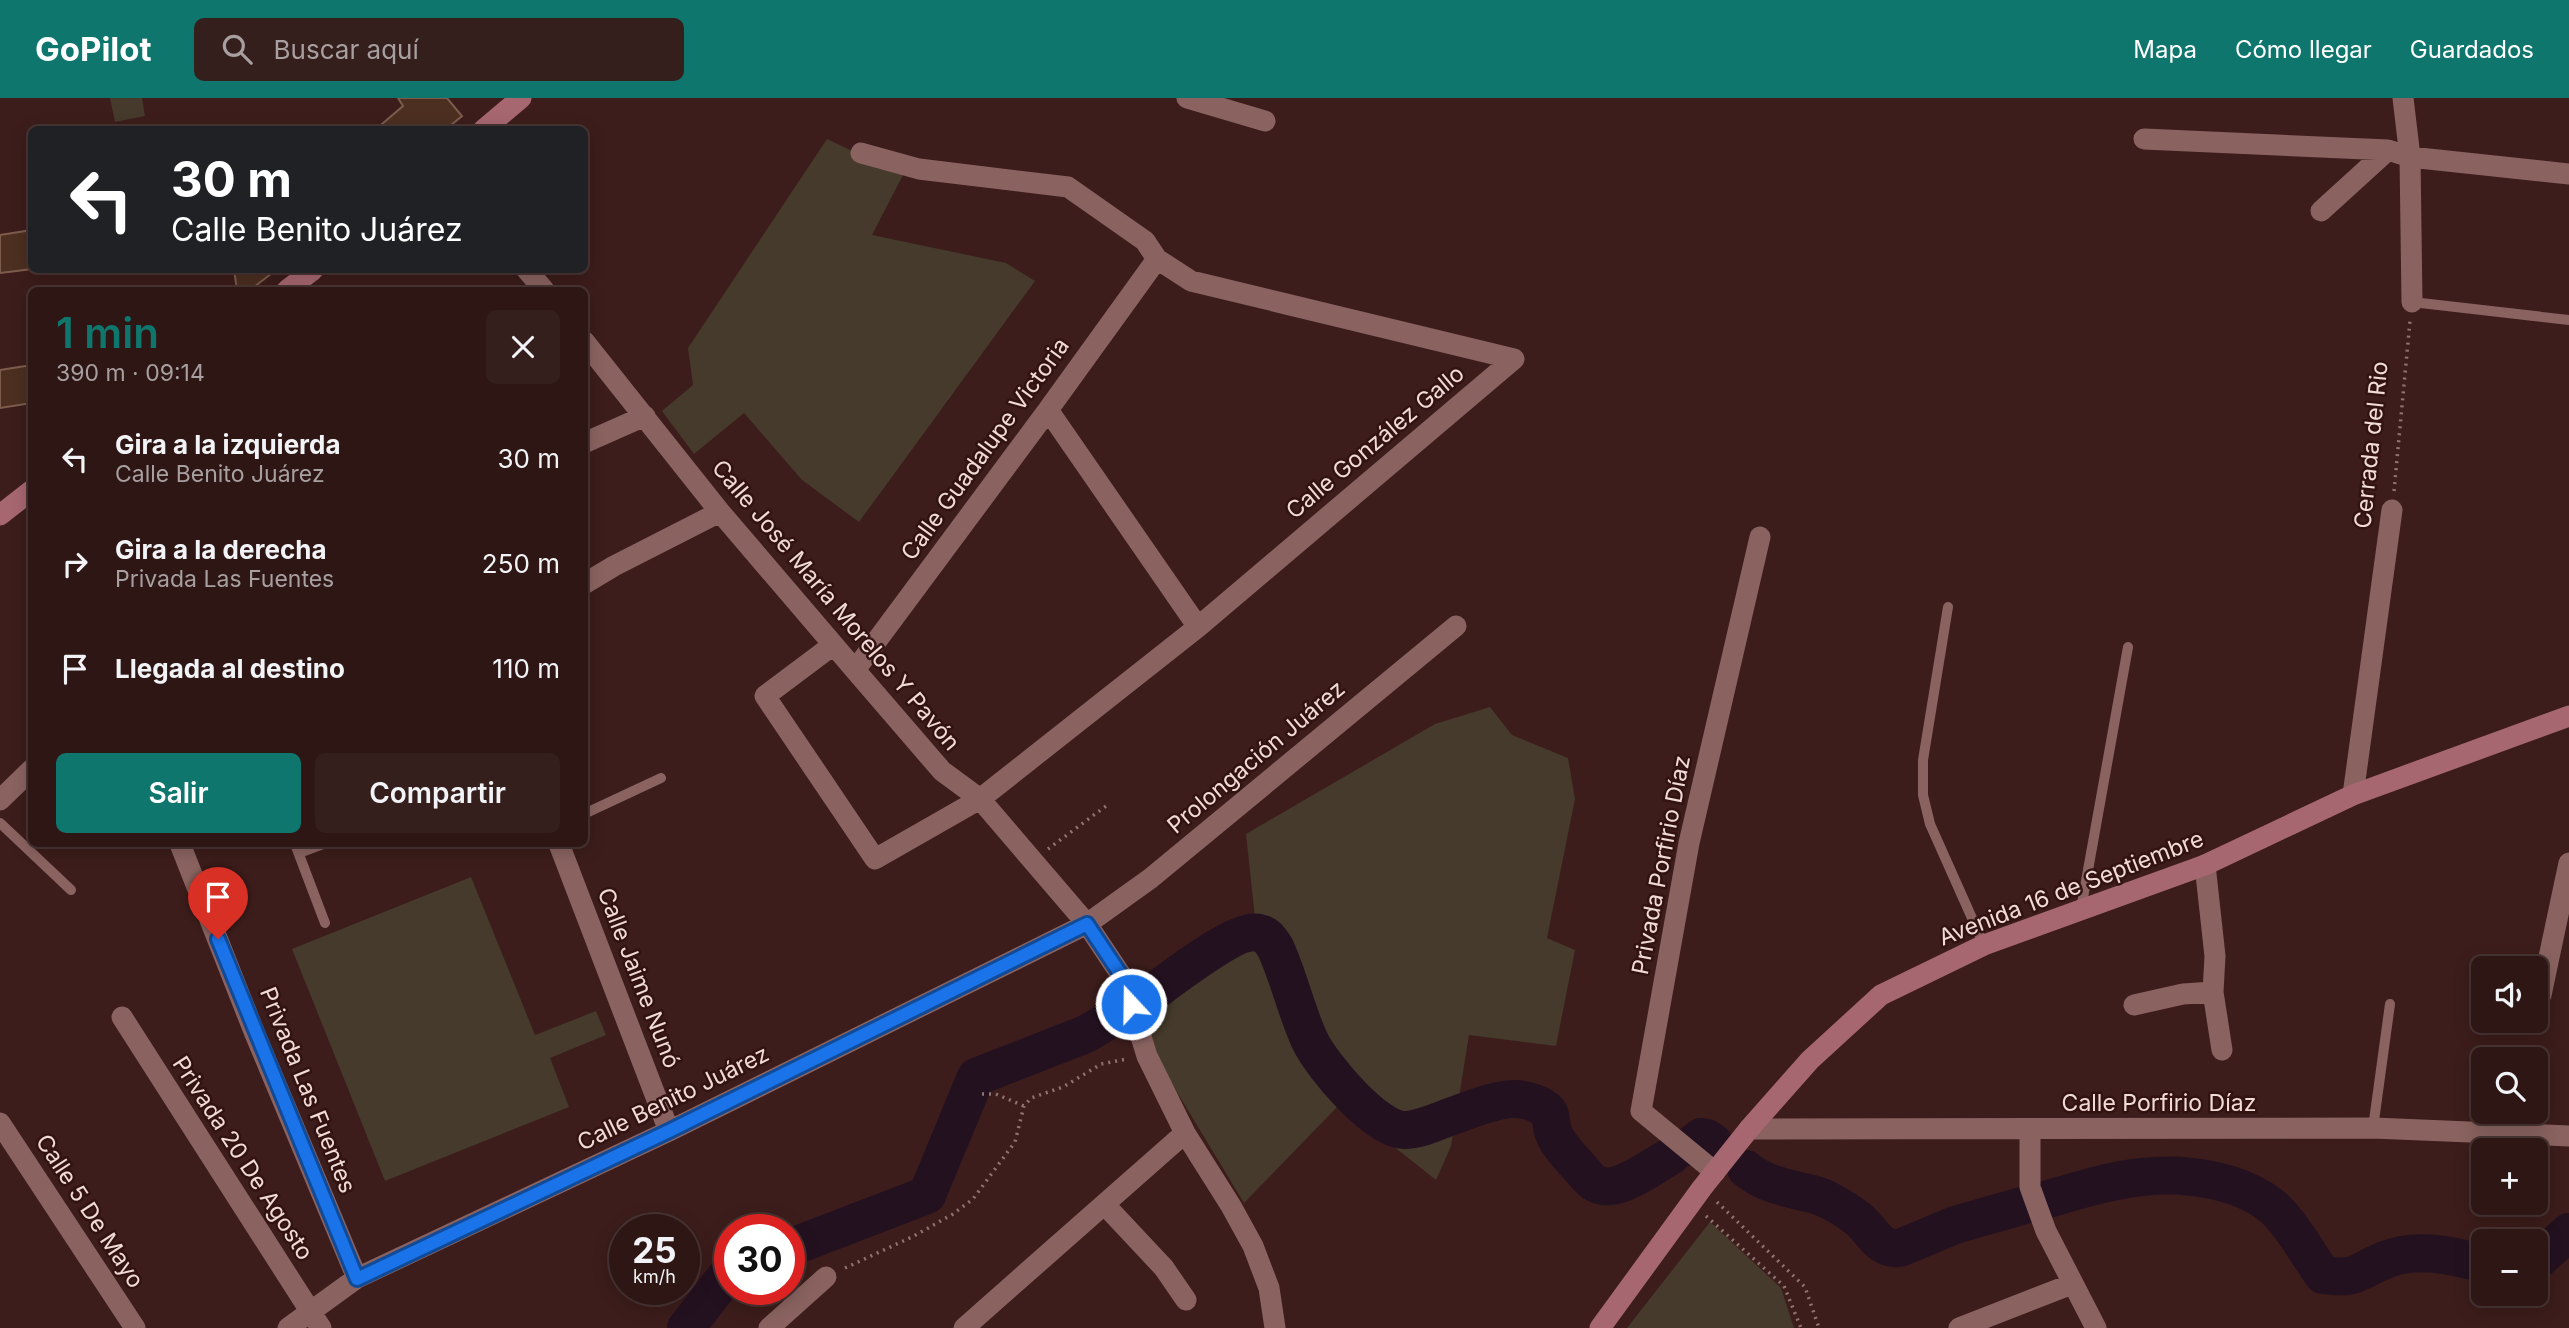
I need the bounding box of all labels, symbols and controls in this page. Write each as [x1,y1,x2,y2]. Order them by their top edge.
search box [194,18,684,81]
text: GoPilot [35,29,152,69]
icon: search [218,30,256,68]
text: Buscar aquí [274,34,419,65]
text: Mapa [2133,35,2197,64]
text: Cómo llegar [2235,35,2372,64]
text: Guardados [2410,35,2534,64]
text: 30 m [171,150,292,209]
icon: left [56,154,147,245]
text: Calle Benito Juárez [171,210,463,249]
text: 1 min [56,307,159,358]
button: close [486,310,560,384]
street label: Calle Guadalupe Victoria [895,332,1075,566]
text: 390 m · 09:14 [56,359,205,387]
street label: Calle González Gallo [1280,359,1470,525]
street label: Cerrada del Rio [2348,360,2394,530]
text: Gira a la izquierda [115,429,341,460]
icon: left [56,440,94,478]
text: 30 m [497,443,560,474]
street label: Calle José María Morelos Y Pavón [706,454,966,756]
text: Calle Benito Juárez [115,460,325,488]
text: Gira a la derecha [115,534,327,565]
icon: right [56,545,94,583]
text: 250 m [482,548,560,579]
text: Privada Las Fuentes [115,565,334,593]
icon: arrive [56,650,94,688]
text: Llegada al destino [115,653,345,684]
text: 110 m [492,653,560,684]
street label: Prolongación Juárez [1162,675,1350,839]
button: Salir [56,753,301,833]
button: Compartir [315,753,560,833]
street label: Privada Porfirio Díaz [1626,753,1696,977]
street label: Avenida 16 de Septiembre [1935,824,2207,952]
pin [188,867,248,939]
icon: arrive [199,878,237,916]
street label: Calle Jaime Nunó [592,884,686,1072]
map controls [2471,956,2548,1306]
button: sound [2471,956,2548,1033]
position arrow [1094,967,1168,1041]
street label: Privada Las Fuentes [254,983,362,1197]
street label: Calle Benito Juárez [573,1039,773,1157]
button: search [2471,1047,2548,1124]
street label: Privada 20 De Agosto [167,1051,319,1265]
street label: Calle Porfirio Díaz [2062,1089,2256,1117]
street label: Calle 5 De Mayo [30,1129,150,1293]
button: + [2471,1138,2548,1215]
speed limit sign: 30 [714,1214,805,1305]
text: 25 [632,1229,677,1271]
button: − [2471,1229,2548,1306]
text: km/h [633,1266,676,1287]

